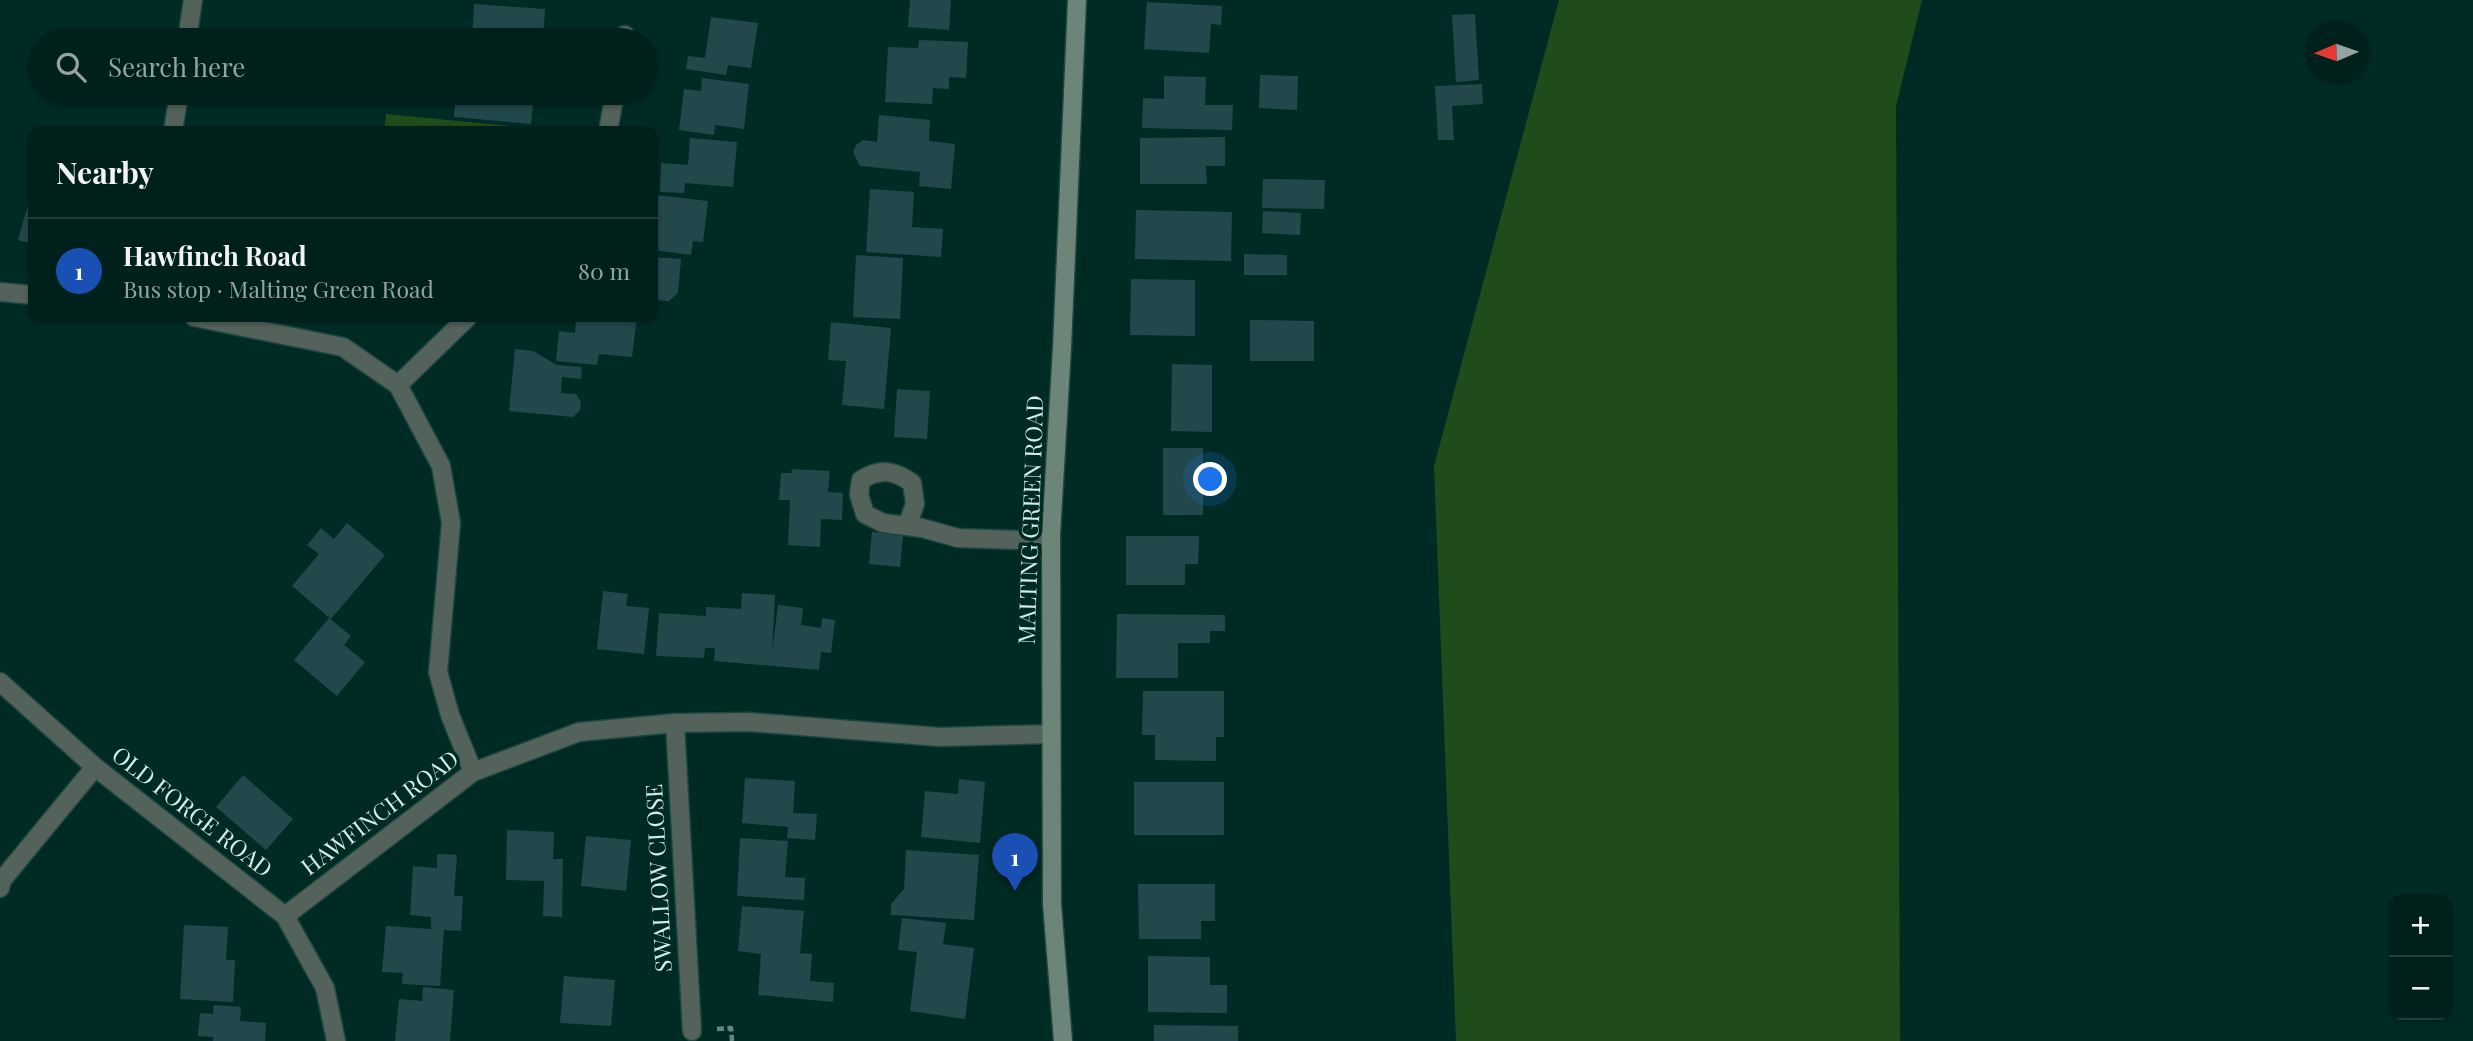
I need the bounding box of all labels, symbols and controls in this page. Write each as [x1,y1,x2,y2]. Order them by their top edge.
north arrow [2305,21,2368,84]
search box [28,28,658,105]
icon: search [52,48,90,86]
text: Search here [108,49,245,84]
text: Nearby [56,152,154,192]
text: Hawfinch Road [123,238,307,273]
text: 1 [75,255,83,286]
text: 80 m [578,255,630,286]
text: Bus stop · Malting Green Road [123,273,434,304]
street label: MALTING GREEN ROAD [1010,395,1049,645]
your location [1193,462,1227,496]
street label: OLD FORGE ROAD [106,738,280,883]
street label: HAWFINCH ROAD [294,742,464,881]
street label: SWALLOW CLOSE [637,783,678,973]
pin: 1 [992,833,1038,891]
map controls [2389,894,2452,1020]
button: + [2389,894,2452,957]
button: − [2389,957,2452,1020]

